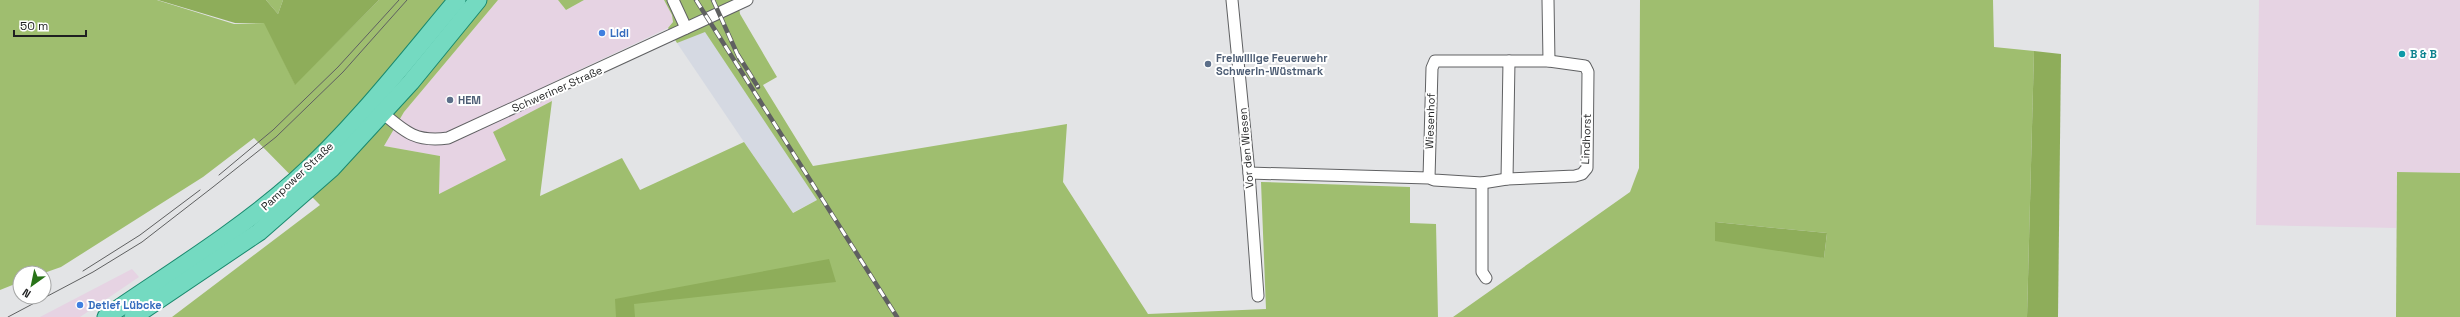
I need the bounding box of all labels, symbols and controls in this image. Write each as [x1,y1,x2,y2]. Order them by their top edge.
scale bar [14,12,86,38]
text: 50 m [20,18,48,34]
place label: Lidl [610,26,629,40]
marker: Lidl [597,28,607,38]
place label: B & B [2410,47,2437,61]
marker: B & B [2397,49,2407,59]
place label: Freiwillige Feuerwehr Schwerin-Wüstmark [1216,51,1328,78]
marker: Freiwillige Feuerwehr Schwerin-Wüstmark [1203,59,1213,69]
street label: Schweriner Straße [509,63,605,115]
place label: HEM [458,93,481,107]
street label: Wiesenhof [1422,93,1438,149]
marker: HEM [445,95,455,105]
street label: Vor den Wiesen [1235,107,1257,189]
street label: Lindhorst [1578,113,1594,165]
street label: Pampower Straße [258,139,336,213]
north arrow [12,265,52,305]
text: N [20,286,33,301]
place label: Detlef Lübcke [88,298,162,312]
marker: Detlef Lübcke [75,300,85,310]

